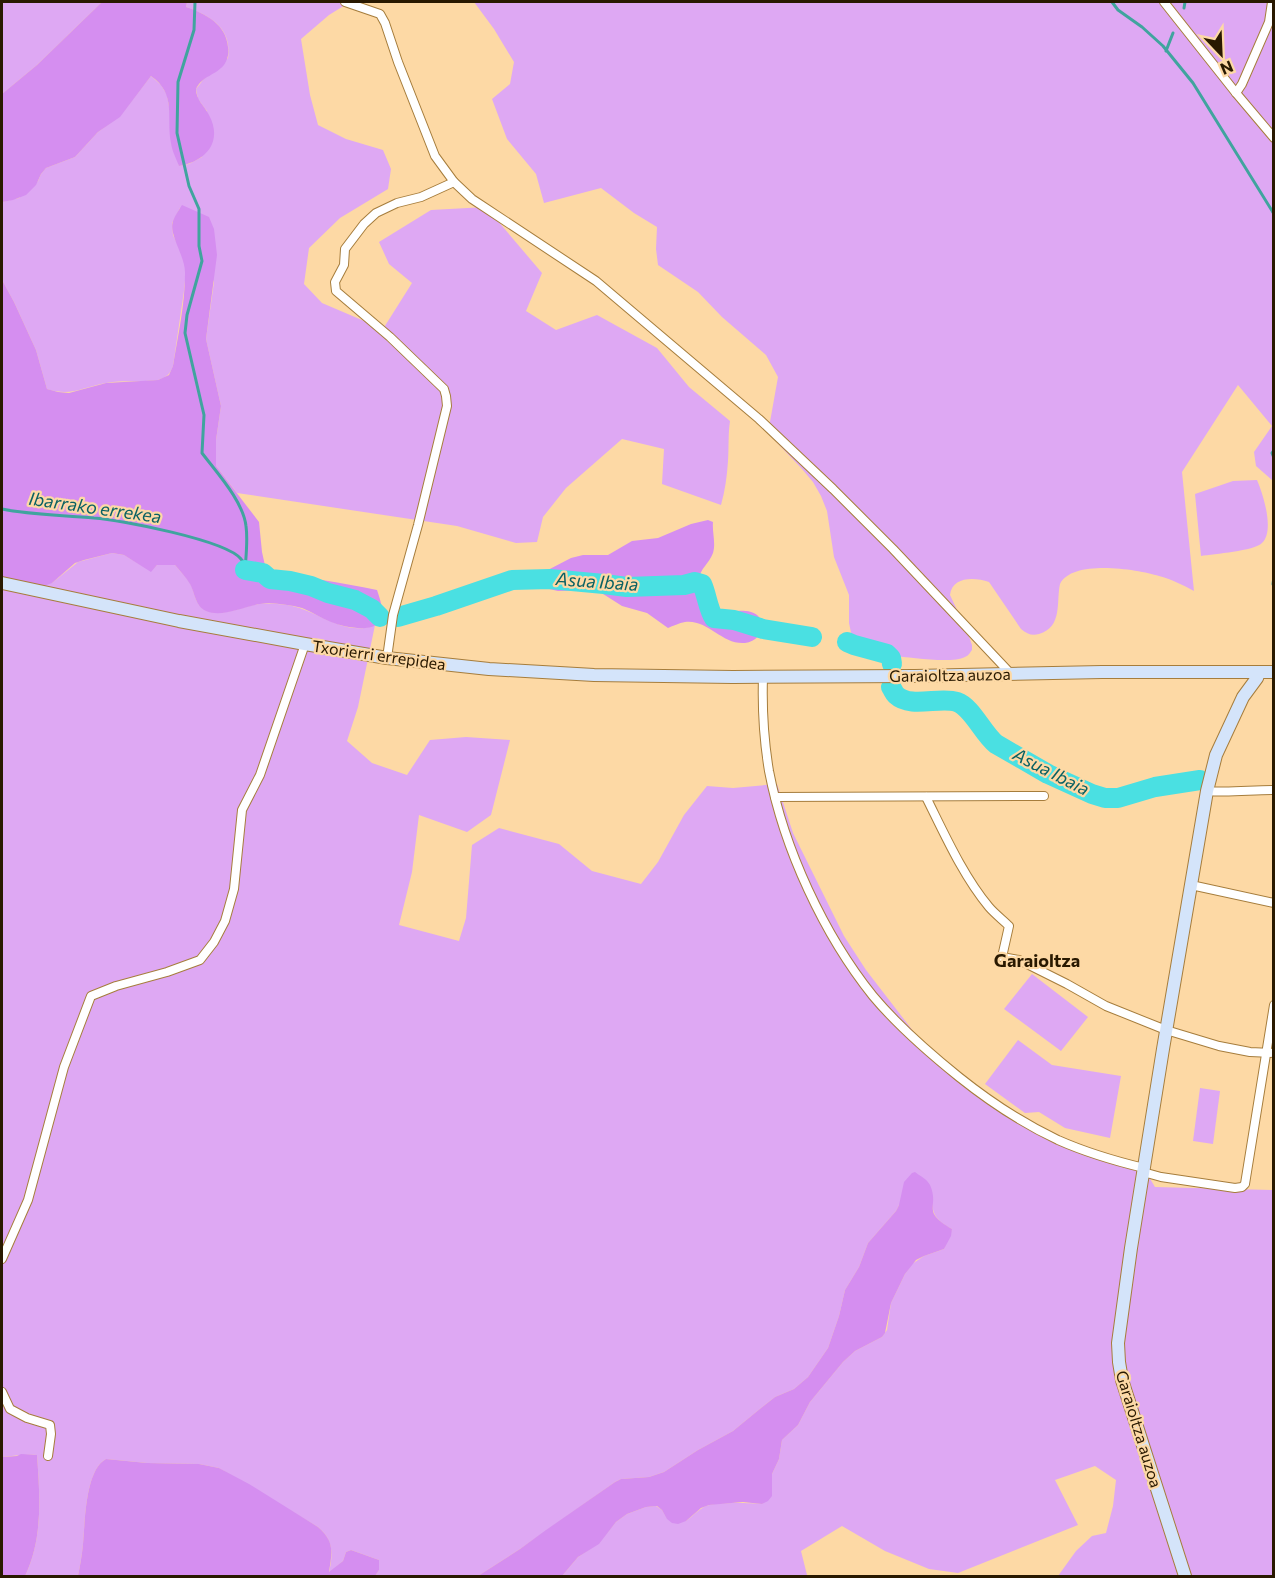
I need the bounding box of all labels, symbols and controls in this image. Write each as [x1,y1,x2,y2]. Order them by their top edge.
north arrow [1191,24,1251,84]
text: N [1218,57,1236,79]
water label: Ibarrako errekea [27,487,163,527]
water label: Asua Ibaia [554,567,639,595]
street label: Txorierri errepidea [311,636,447,673]
street label: Garaioltza auzoa [889,664,1011,685]
water label: Asua Ibaia [1009,742,1093,800]
district label: Garaioltza [994,949,1080,971]
street label: Garaioltza auzoa [1113,1368,1166,1490]

